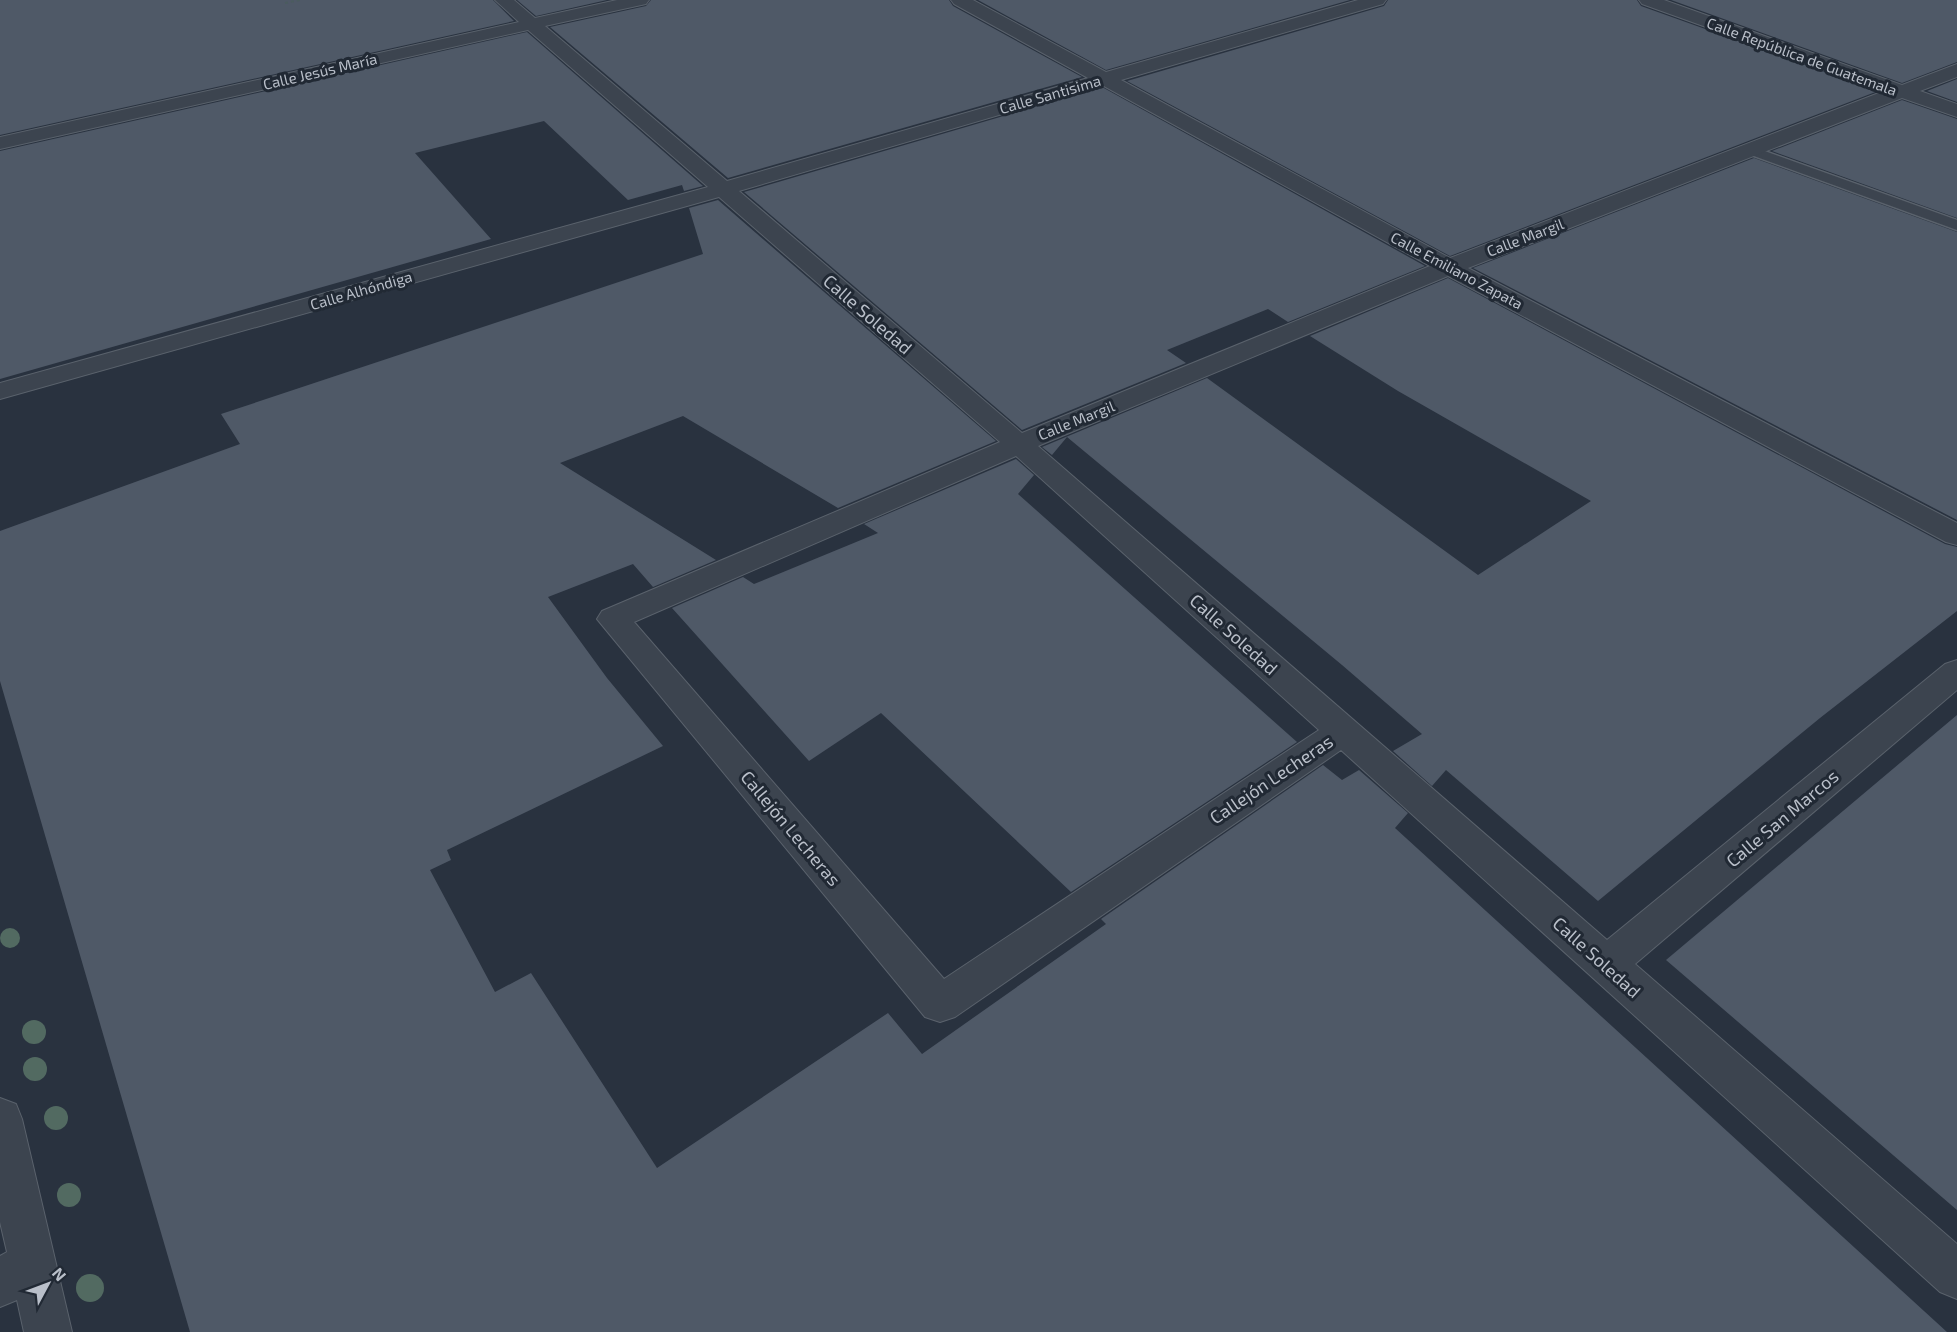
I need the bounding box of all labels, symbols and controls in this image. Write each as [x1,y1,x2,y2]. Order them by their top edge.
street label: Calle República de Guatemala [1704,13,1900,99]
street label: Calle Jesús María [261,49,379,93]
street label: Calle Santisima [997,71,1103,117]
street label: Calle Margil [1484,214,1567,260]
street label: Calle Emiliano Zapata [1388,228,1526,312]
street label: Calle Alhóndiga [308,267,414,313]
street label: Calle Soledad [819,269,917,359]
street label: Calle Margil [1035,396,1117,444]
street label: Calle Soledad [1186,589,1282,679]
street label: Callejón Lecheras [1205,730,1337,828]
street label: Calle San Marcos [1721,765,1843,871]
street label: Callejón Lecheras [736,766,846,890]
street label: Calle Soledad [1549,912,1645,1002]
north arrow [18,1254,78,1314]
text: N [49,1263,71,1284]

